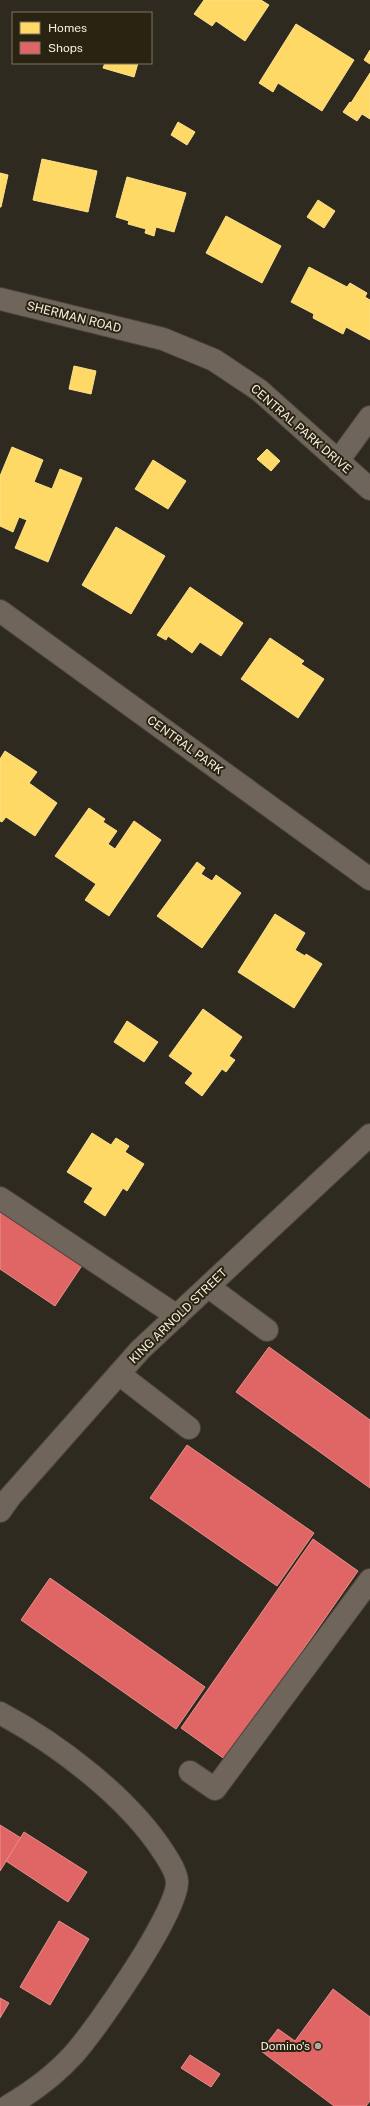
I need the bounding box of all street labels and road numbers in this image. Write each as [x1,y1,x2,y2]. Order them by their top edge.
street label: SHERMAN ROAD [25,298,123,336]
street label: CENTRAL PARK DRIVE [248,382,354,476]
street label: CENTRAL PARK [144,713,226,777]
street label: KING ARNOLD STREET [126,1266,230,1366]

